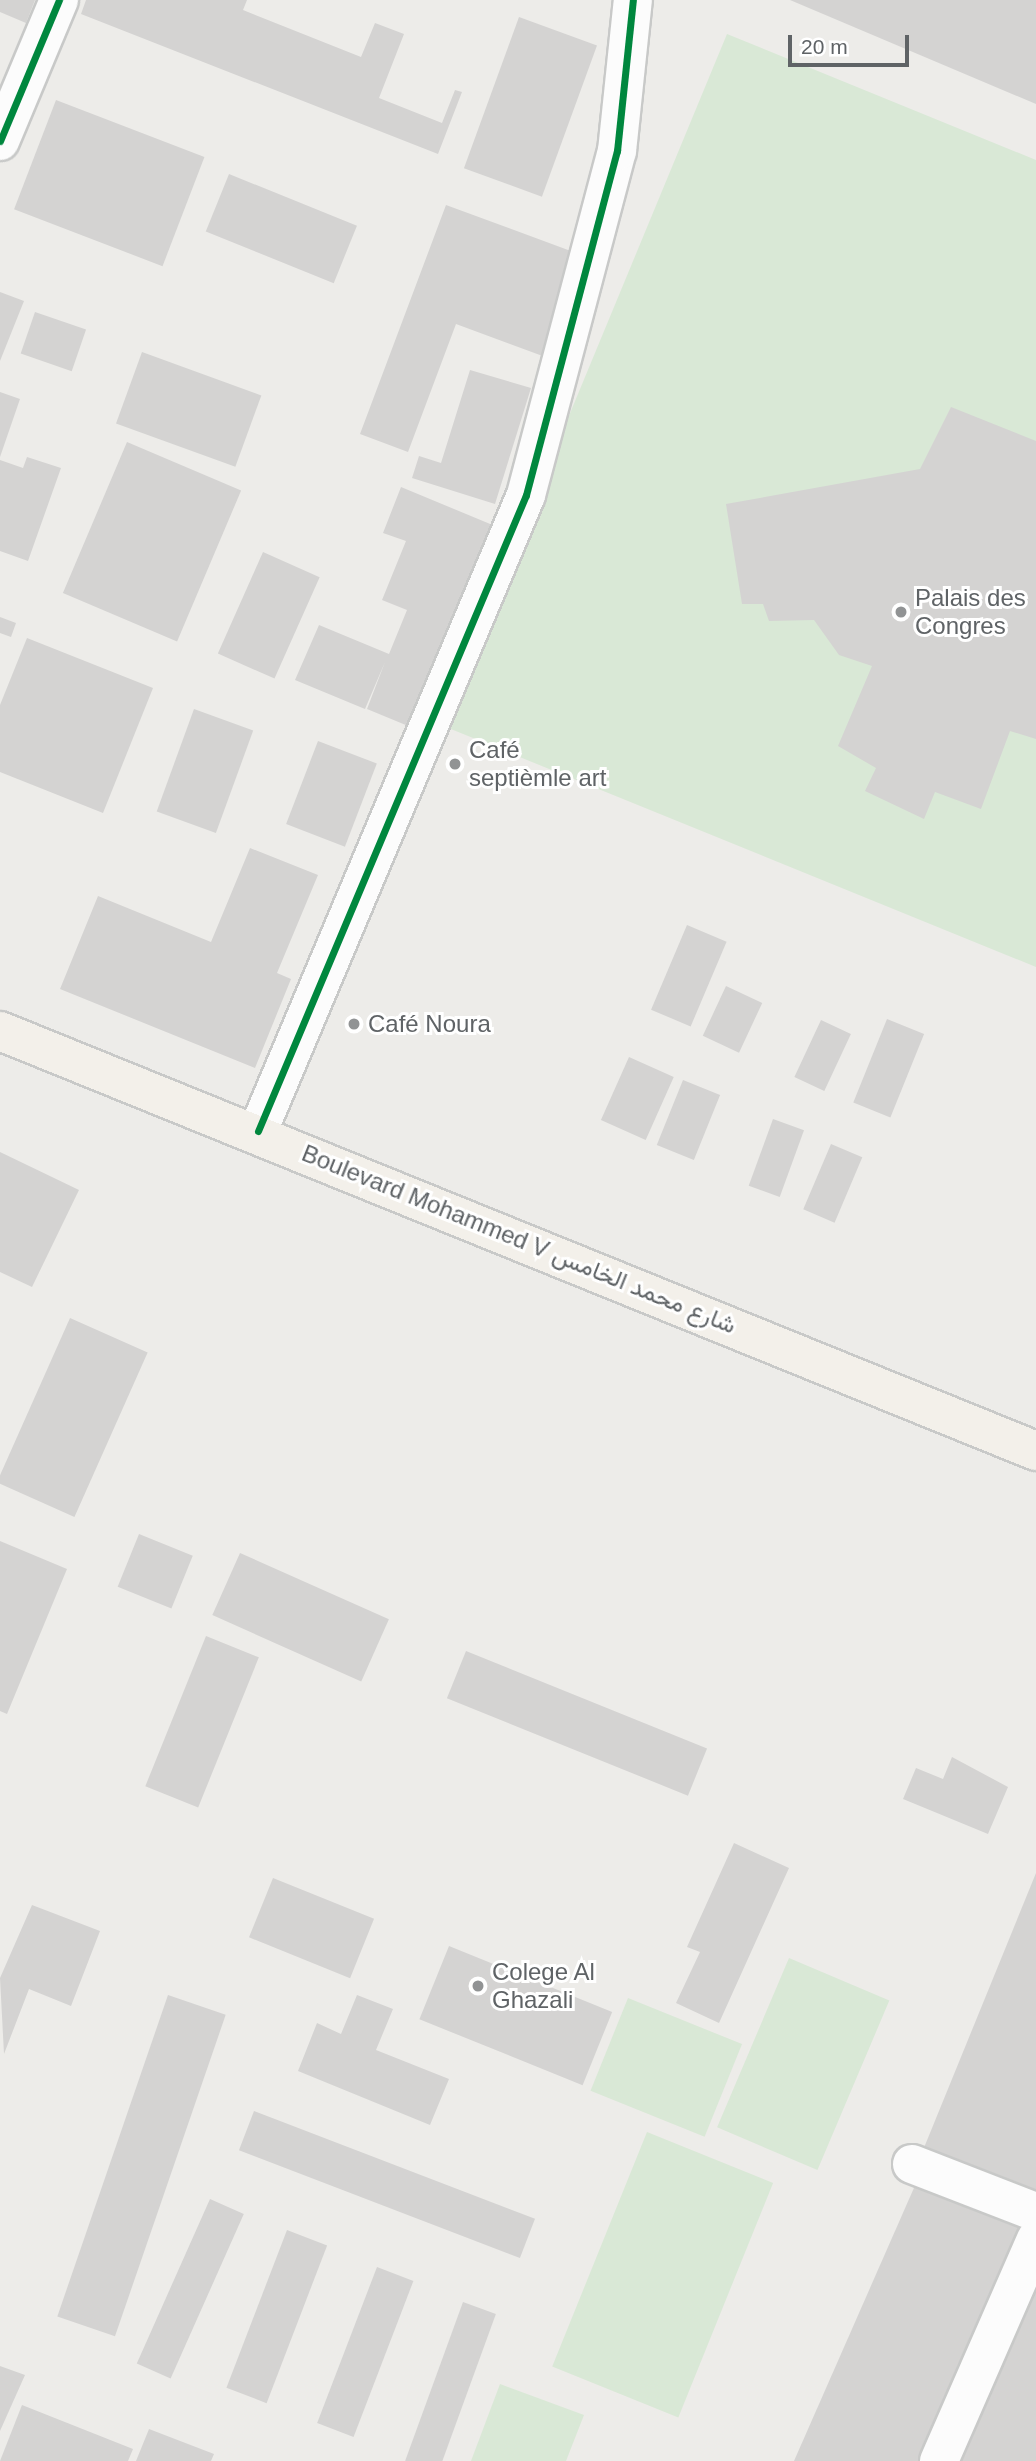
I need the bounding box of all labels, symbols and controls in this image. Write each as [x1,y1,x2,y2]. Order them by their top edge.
scale bar [791,21,912,65]
text: 20 m [801,35,848,58]
place label: Palais des Congres [915,584,1026,640]
marker: Palais des Congres [893,604,909,620]
place label: Café septièmle art [469,736,606,792]
marker: Café septièmle art [447,756,463,772]
place label: Café Noura [368,1010,491,1038]
marker: Café Noura [346,1016,362,1032]
street label: Boulevard Mohammed V شارع محمد الخامس [298,1138,740,1340]
place label: Colege Al Ghazali [492,1958,596,2014]
marker: Colege Al Ghazali [470,1978,486,1994]

